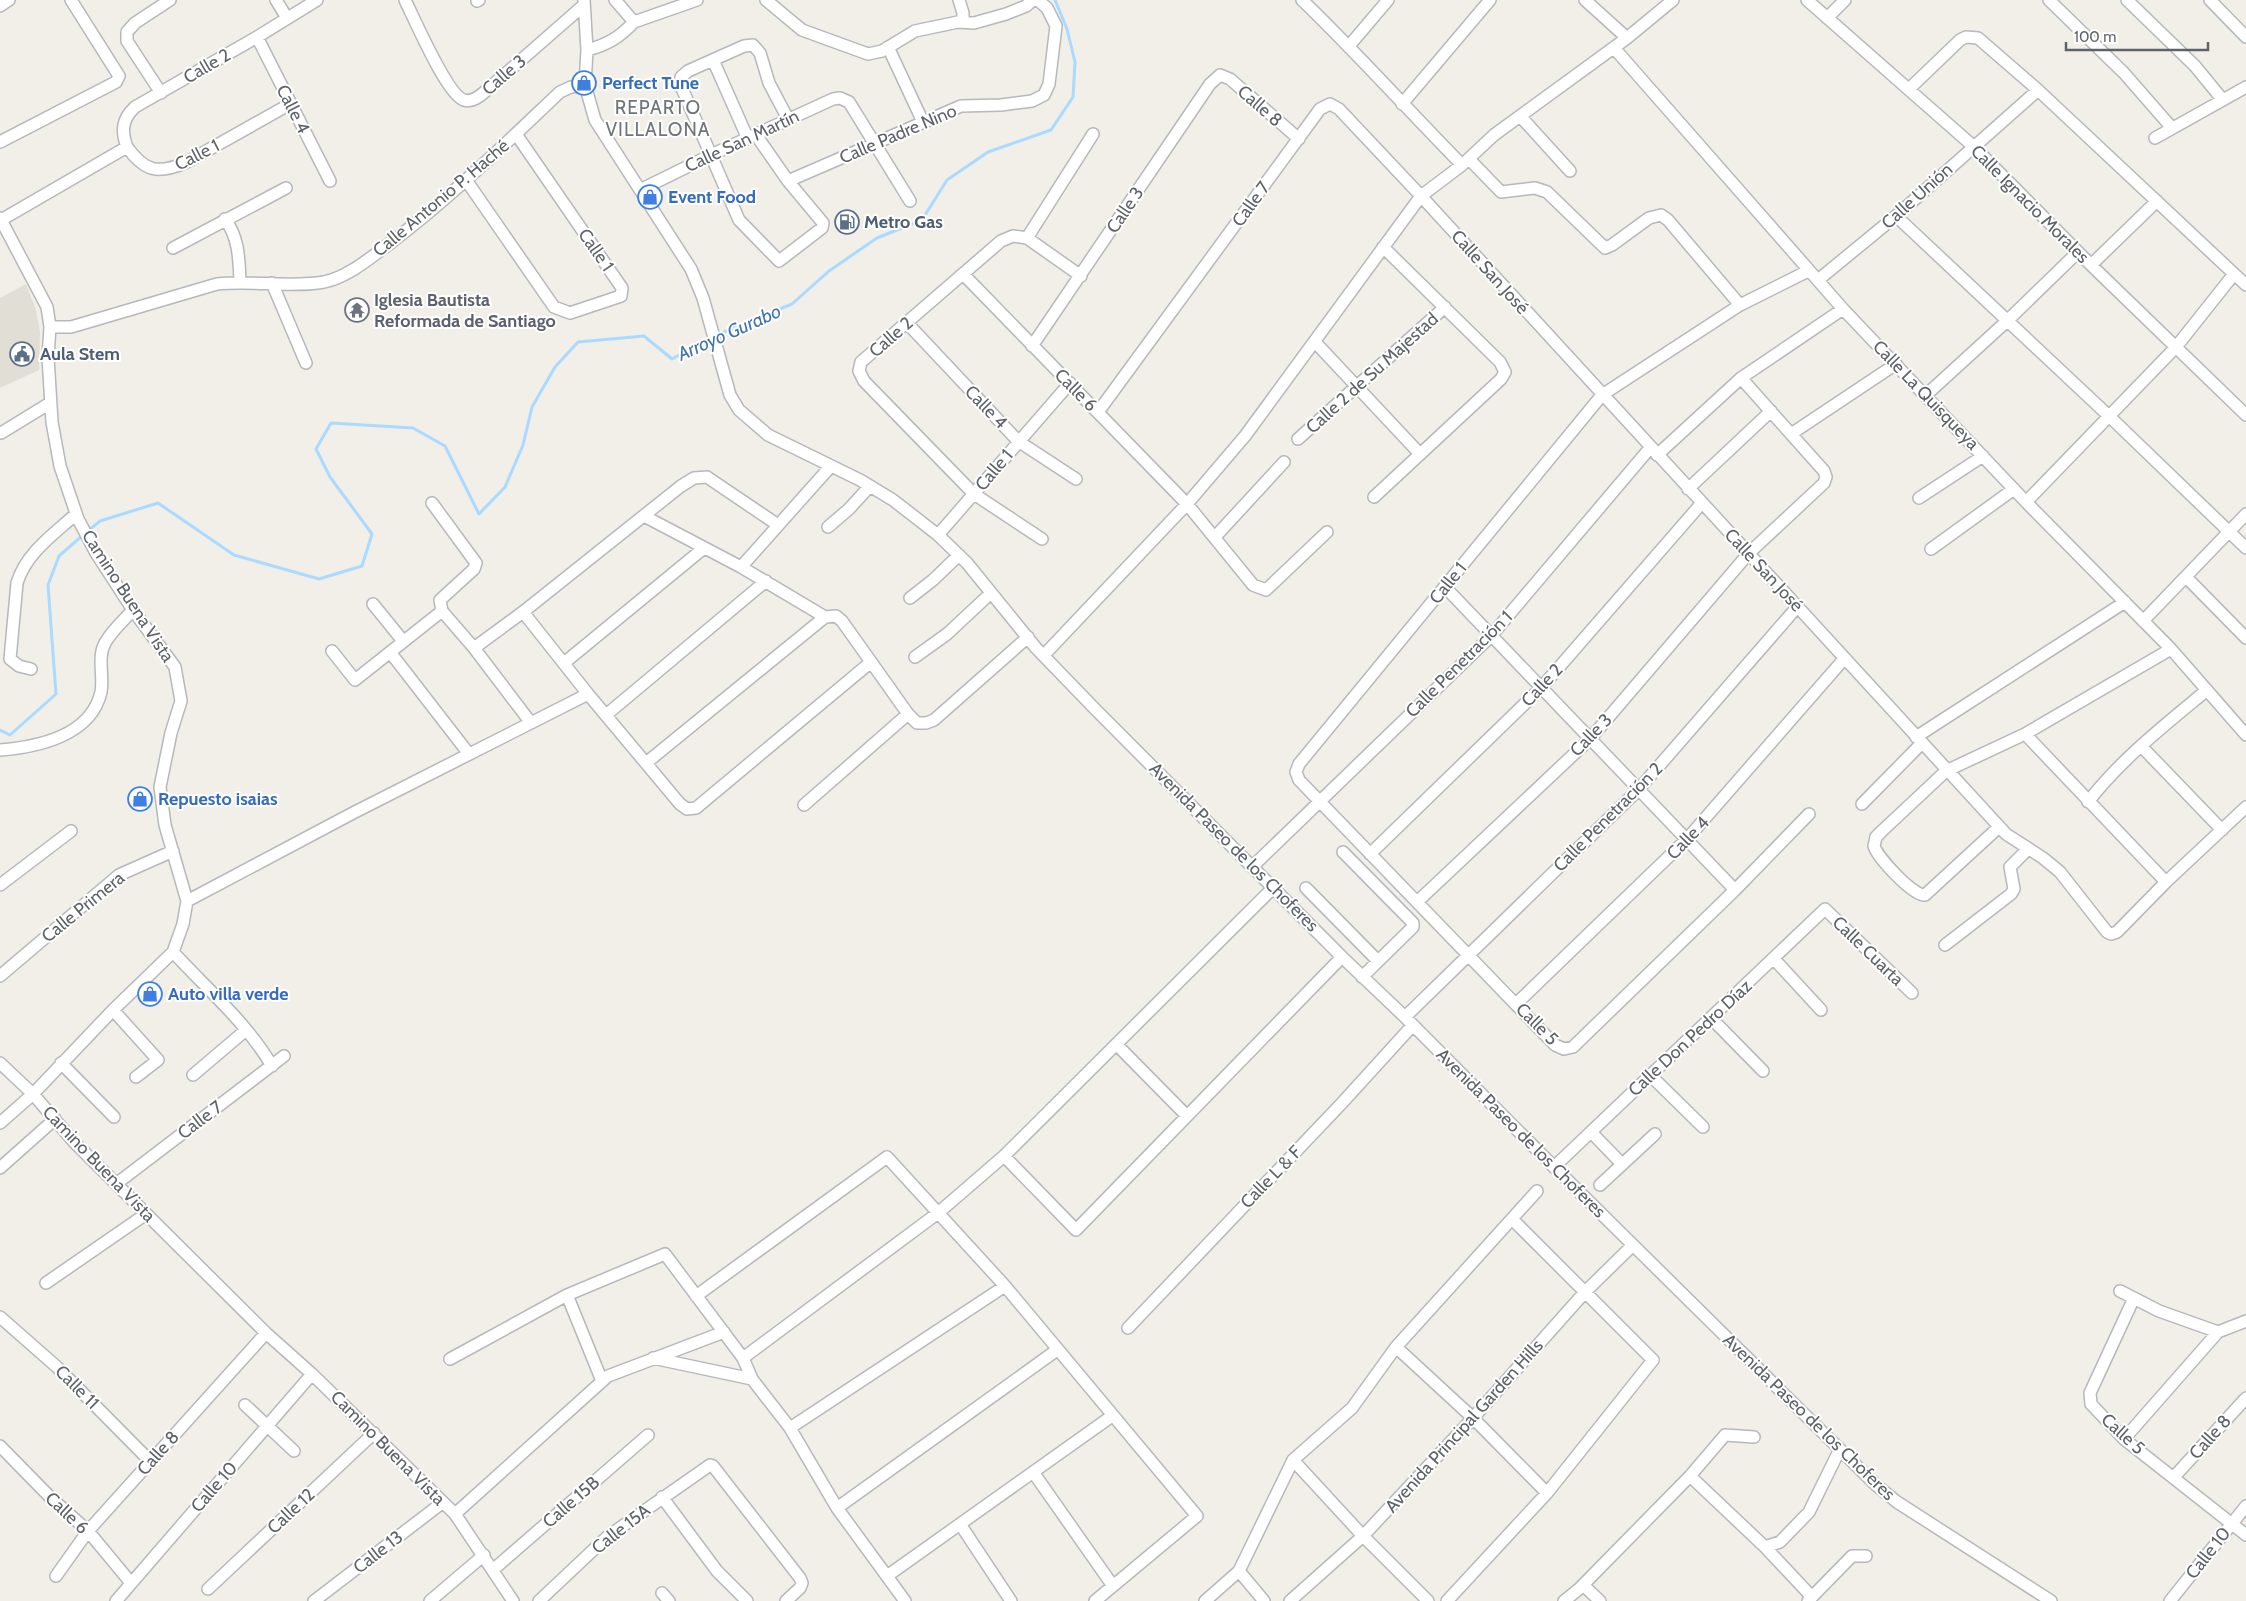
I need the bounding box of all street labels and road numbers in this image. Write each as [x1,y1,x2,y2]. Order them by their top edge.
street label: Calle 2 [179,44,235,88]
street label: Calle 3 [477,50,531,100]
street label: Calle 4 [271,81,315,137]
street label: Calle 8 [1233,81,1287,131]
street label: Calle Padre Nino [836,99,960,169]
street label: Calle San Martín [681,105,803,177]
street label: Calle 1 [171,134,223,176]
street label: Calle Antonio P. Haché [368,135,514,261]
street label: Calle Ignacio Morales [1966,140,2094,268]
street label: Calle Unión [1877,158,1957,234]
street label: Calle 7 [1227,177,1275,231]
street label: Calle 3 [1102,183,1148,237]
street label: Calle 1 [573,224,619,276]
street label: Calle San José [1447,225,1533,319]
street label: Calle 2 de Su Majestad [1301,308,1443,438]
street label: Calle 2 [865,312,917,362]
street label: Calle La Quisqueya [1868,336,1984,455]
street label: Calle 6 [1050,364,1102,416]
street label: Calle 4 [960,381,1012,433]
street label: Calle 1 [970,445,1018,495]
street label: Calle San José [1720,524,1808,616]
street label: Camino Buena Vista [77,526,179,667]
street label: Calle 1 [1425,558,1471,608]
street label: Calle Penetración 1 [1401,606,1517,722]
street label: Calle 2 [1517,659,1567,711]
street label: Calle 3 [1565,709,1617,761]
street label: Avenida Paseo de los Choferes [1145,758,1323,936]
street label: Calle Penetración 2 [1549,758,1667,876]
street label: Calle 4 [1662,812,1714,864]
street label: Calle Primera [37,867,129,947]
street label: Calle Cuarta [1828,912,1909,991]
street label: Calle Don Pedro Díaz [1624,975,1757,1101]
street label: Calle 5 [1511,998,1563,1050]
street label: Avenida Paseo de los Choferes [1432,1044,1610,1222]
street label: Calle 7 [173,1096,227,1144]
street label: Camino Buena Vista [38,1101,160,1227]
street label: Calle L & F [1236,1141,1307,1213]
street label: Avenida Paseo de los Choferes [1718,1329,1900,1505]
street label: Avenida Principal Garden Hills [1380,1335,1548,1517]
street label: Calle 11 [50,1360,104,1414]
street label: Camino Buena Vista [326,1386,450,1510]
street label: Calle 5 [2097,1409,2149,1459]
street label: Calle 8 [2184,1410,2236,1464]
street label: Calle 8 [132,1426,184,1480]
street label: Calle 10 [186,1457,242,1517]
street label: Calle 15B [538,1471,604,1533]
street label: Calle 12 [263,1484,319,1538]
street label: Calle 6 [41,1487,93,1539]
street label: Calle 15A [587,1499,655,1559]
street label: Calle 10 [2181,1523,2235,1583]
street label: Calle 13 [349,1526,407,1578]

